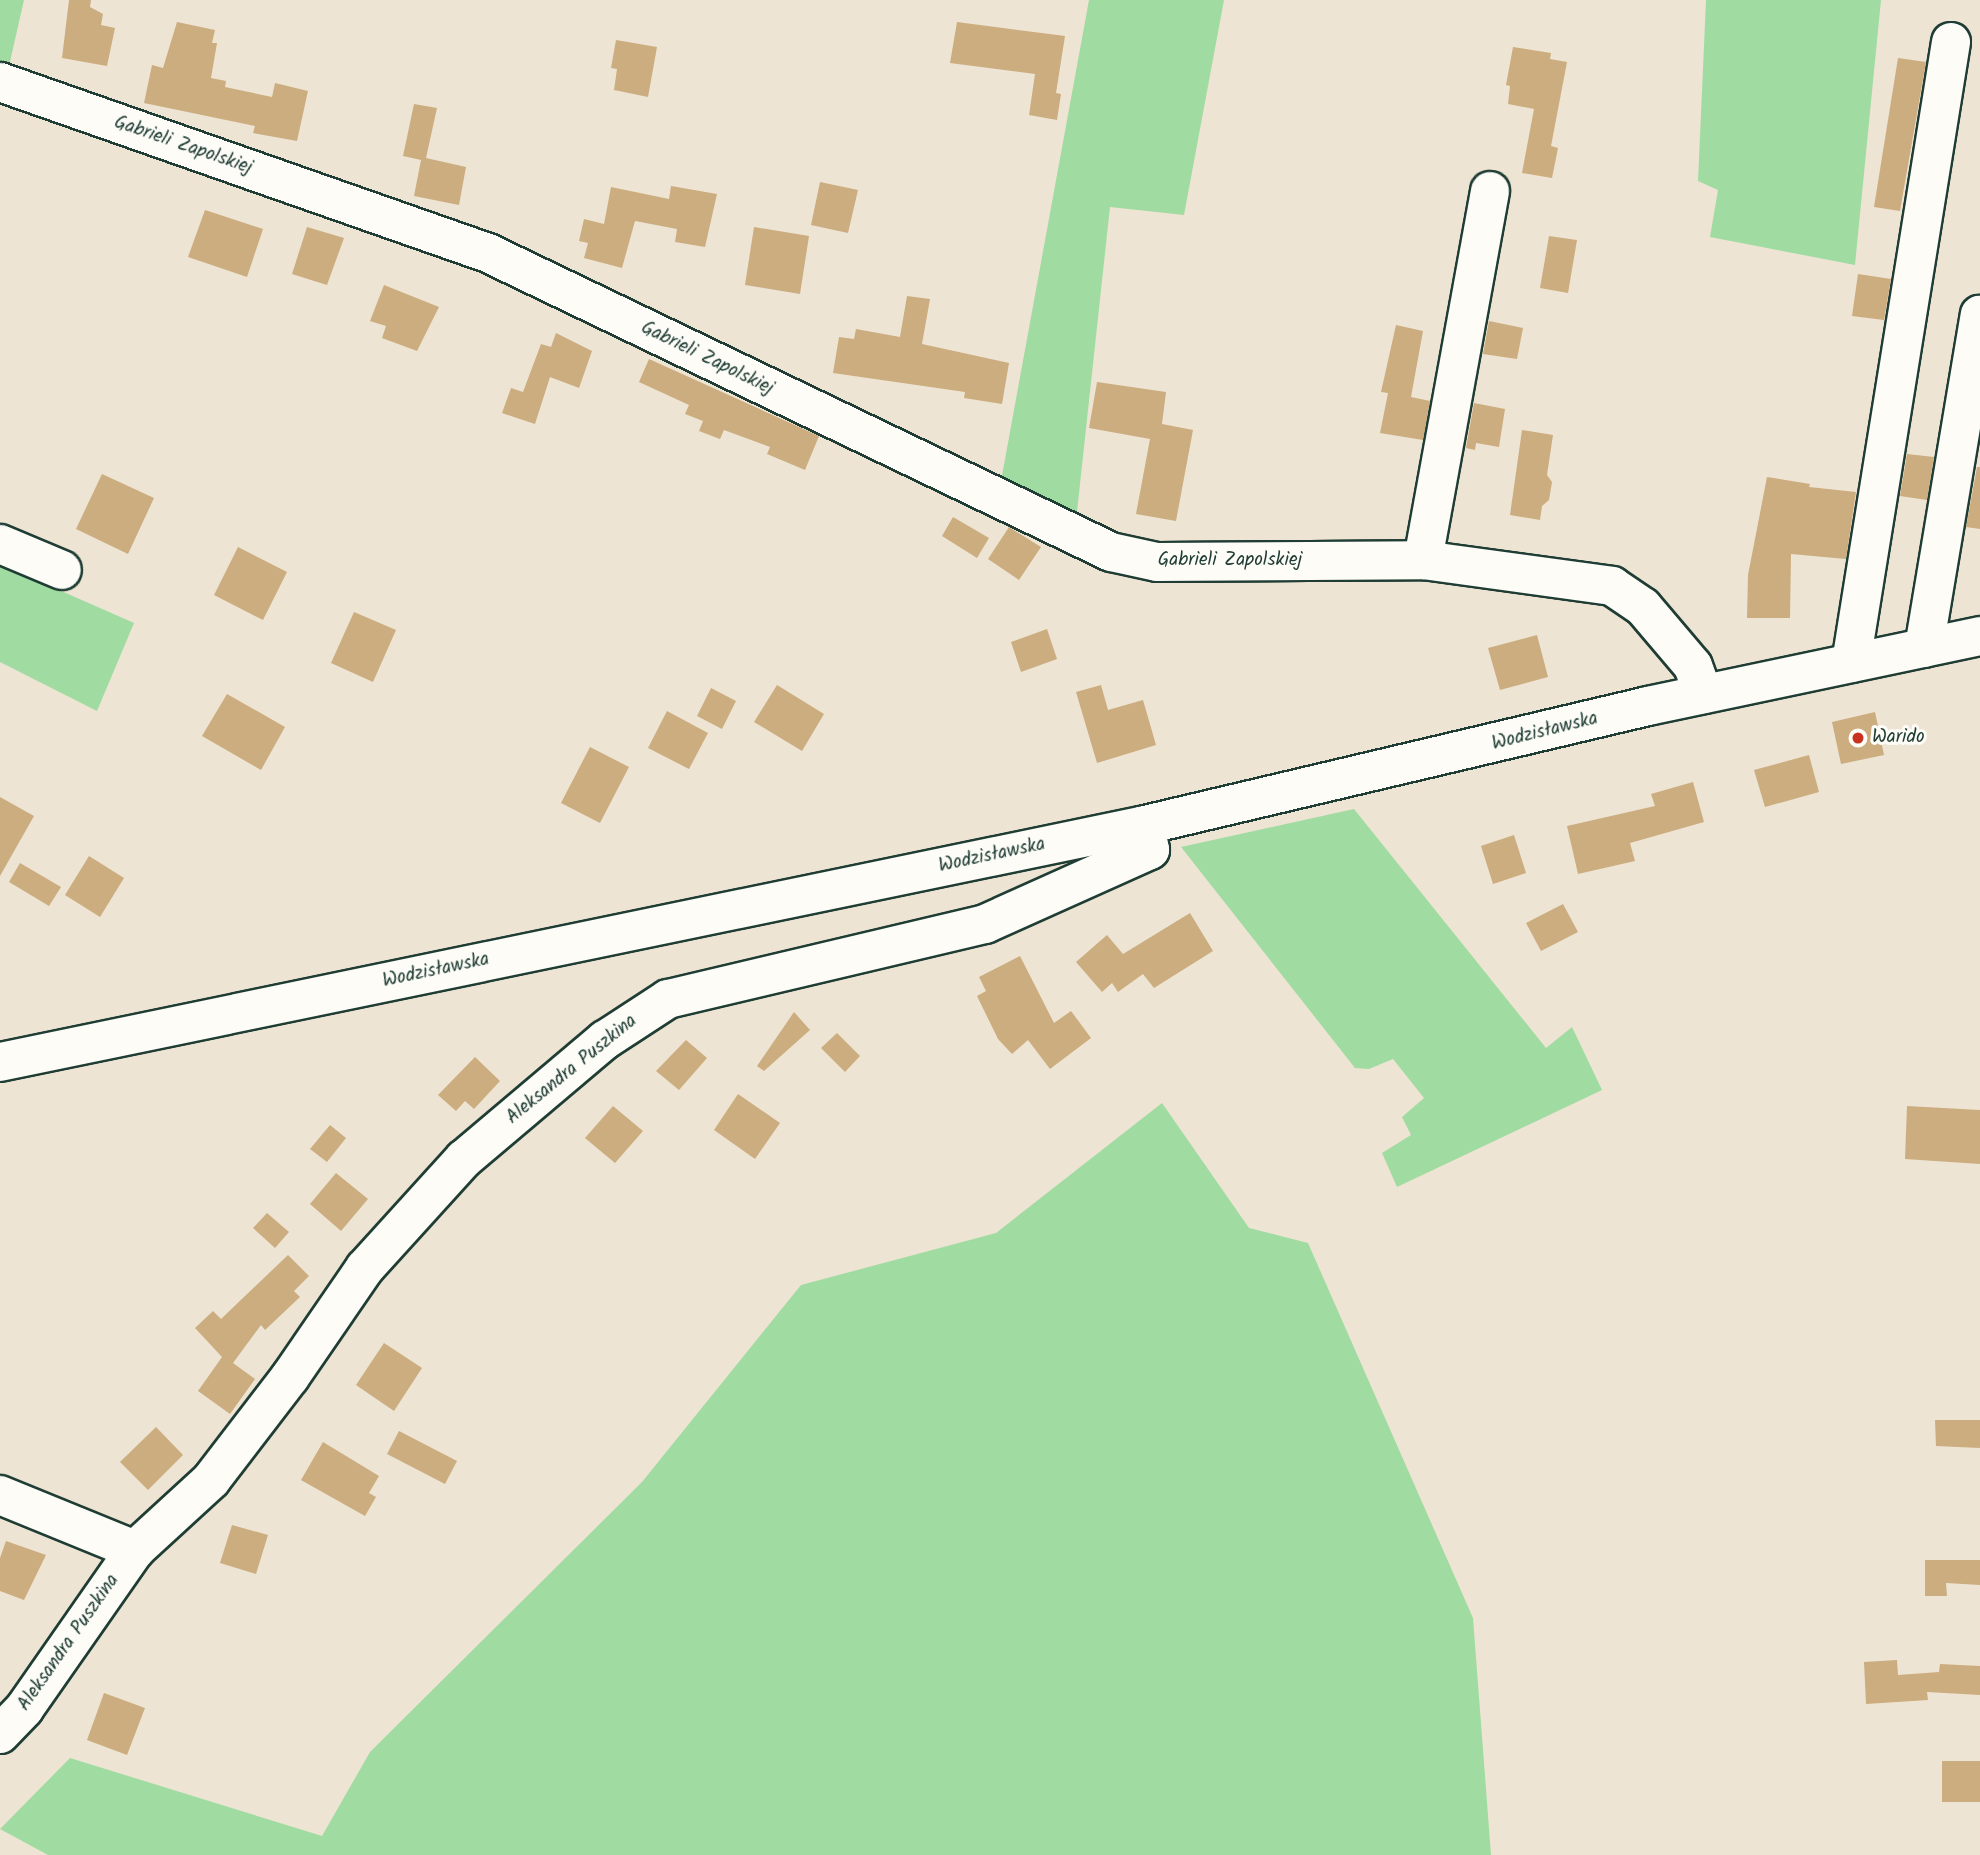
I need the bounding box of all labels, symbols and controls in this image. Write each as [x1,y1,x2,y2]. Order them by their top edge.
street label: Gabrieli Zapolskiej [111,112,255,180]
street label: Gabrieli Zapolskiej [637,317,777,401]
street label: Gabrieli Zapolskiej [1158,550,1302,572]
street label: Wodzisławska [1490,708,1600,756]
place label: Warido [1872,727,1925,749]
marker: Warido [1850,730,1866,746]
street label: Wodzisławska [937,834,1047,878]
street label: Wodzisławska [381,949,491,993]
street label: Aleksandra Puszkina [502,1010,642,1130]
street label: Aleksandra Puszkina [13,1570,125,1716]

